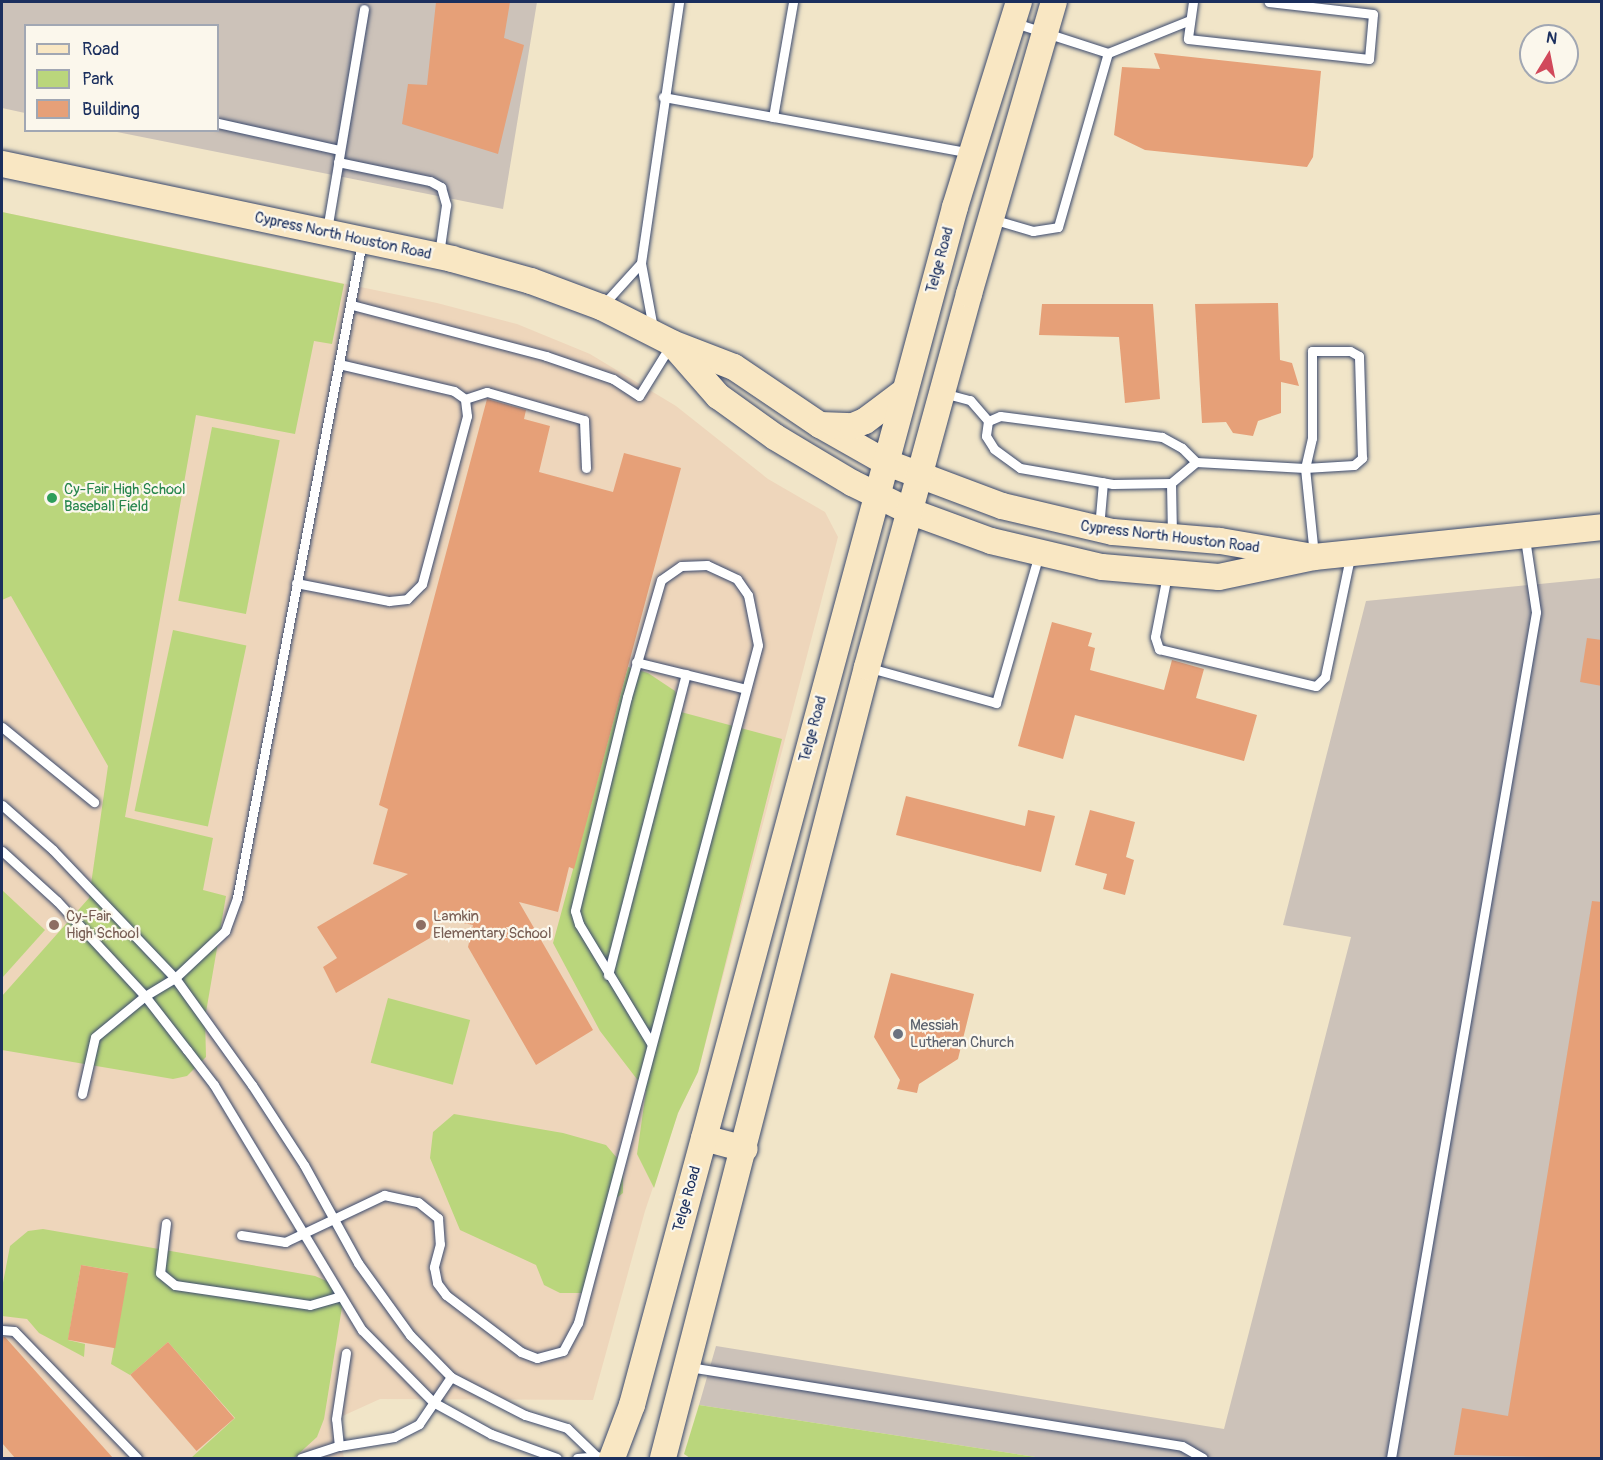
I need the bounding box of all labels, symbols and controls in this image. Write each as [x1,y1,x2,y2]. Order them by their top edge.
legend [24,24,219,132]
north arrow [1519,24,1579,84]
text: N [1545,27,1559,49]
text: Road [82,38,119,61]
text: Park [82,68,114,91]
text: Building [82,98,140,121]
street label: Cypress North Houston Road [253,208,433,264]
street label: Telge Road [923,225,957,295]
place label: Cy-Fair High School Baseball Field [64,480,186,515]
marker: Cy-Fair High School Baseball Field [45,491,59,505]
street label: Cypress North Houston Road [1079,517,1261,557]
street label: Telge Road [796,694,830,764]
place label: Cy-Fair High School [66,907,139,942]
place label: Lamkin Elementary School [433,907,551,942]
marker: Cy-Fair High School [47,918,61,932]
marker: Lamkin Elementary School [414,918,428,932]
place label: Messiah Lutheran Church [910,1016,1014,1051]
marker: Messiah Lutheran Church [891,1027,905,1041]
street label: Telge Road [669,1164,705,1234]

